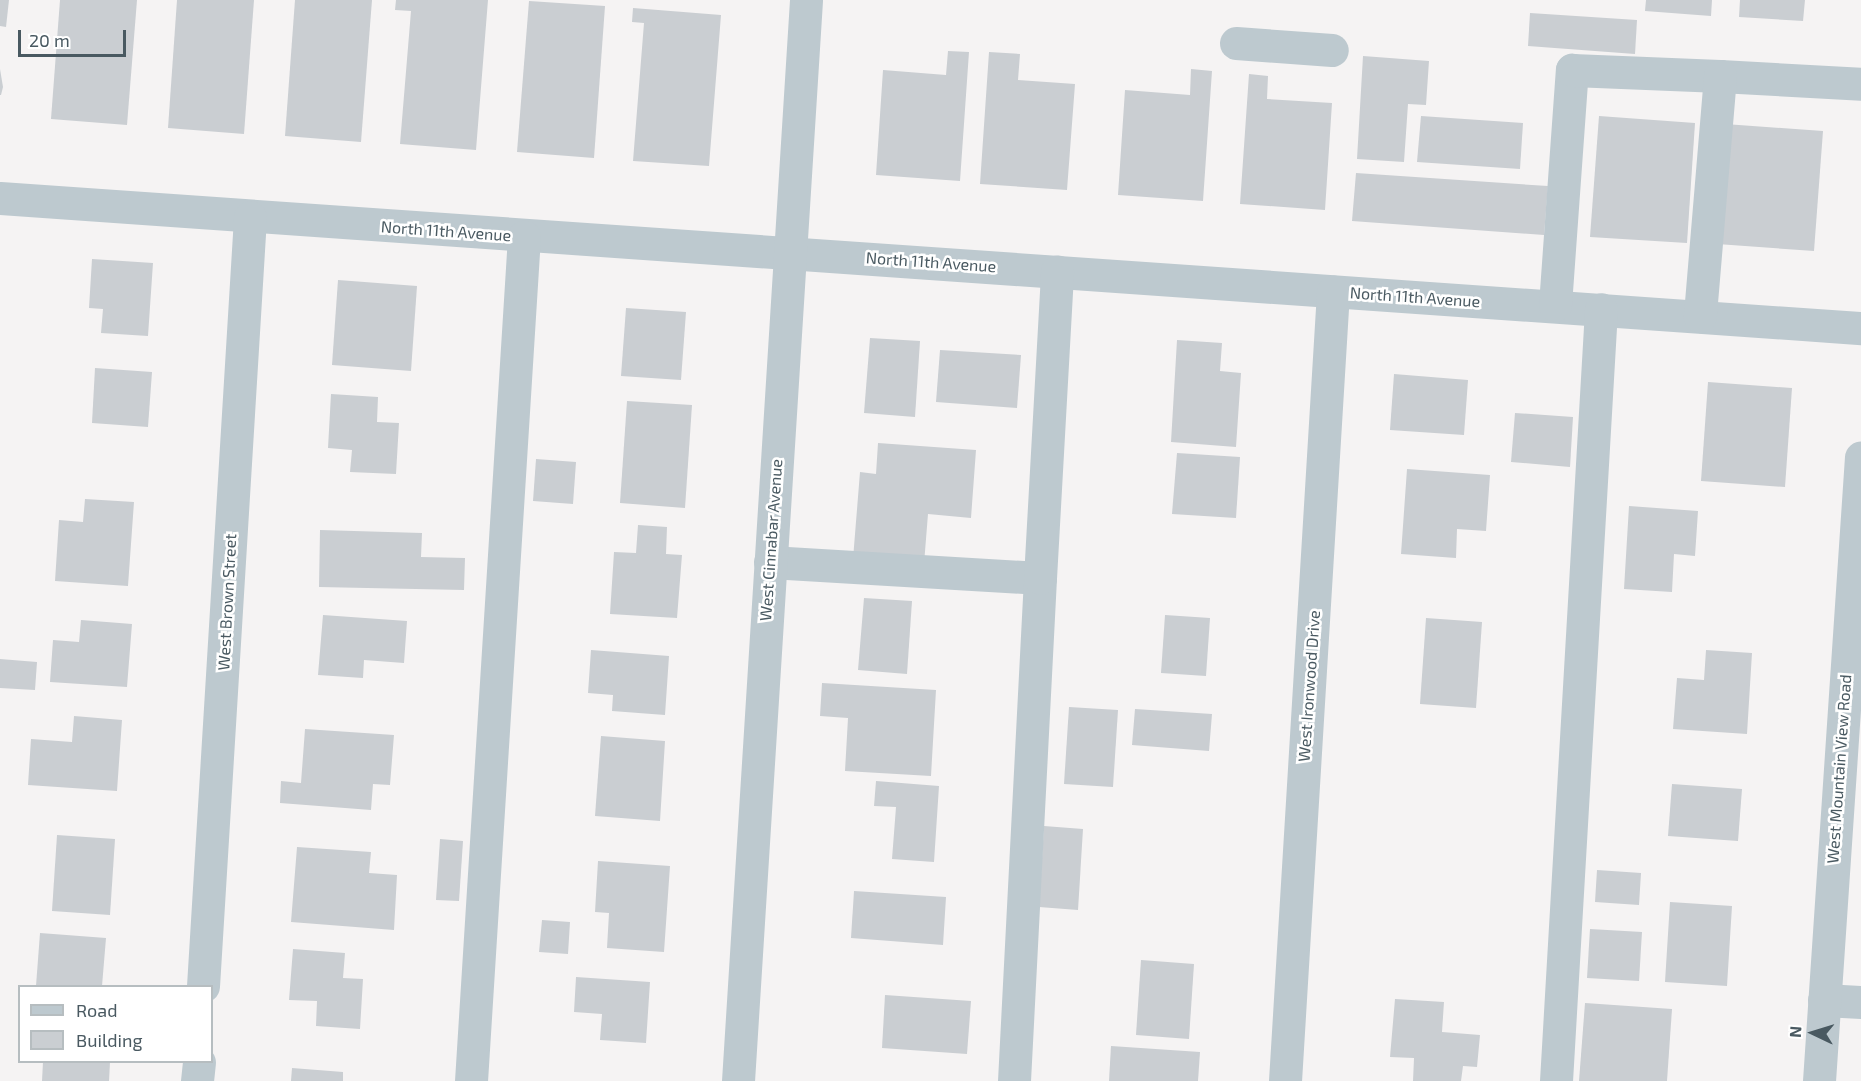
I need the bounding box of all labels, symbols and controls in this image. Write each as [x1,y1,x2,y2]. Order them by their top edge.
scale bar [21,18,129,56]
text: 20 m [29,29,70,51]
street label: North 11th Avenue [380,217,512,245]
street label: North 11th Avenue [865,248,997,276]
street label: North 11th Avenue [1349,283,1481,311]
street label: West Cinnabar Avenue [756,458,786,622]
street label: West Brown Street [214,533,240,671]
street label: West Ironwood Drive [1294,609,1324,763]
street label: West Mountain View Road [1823,673,1855,865]
legend [18,985,213,1063]
text: Road [76,999,117,1021]
north arrow [1783,1003,1843,1063]
text: N [1785,1025,1804,1038]
text: Building [76,1029,143,1051]

